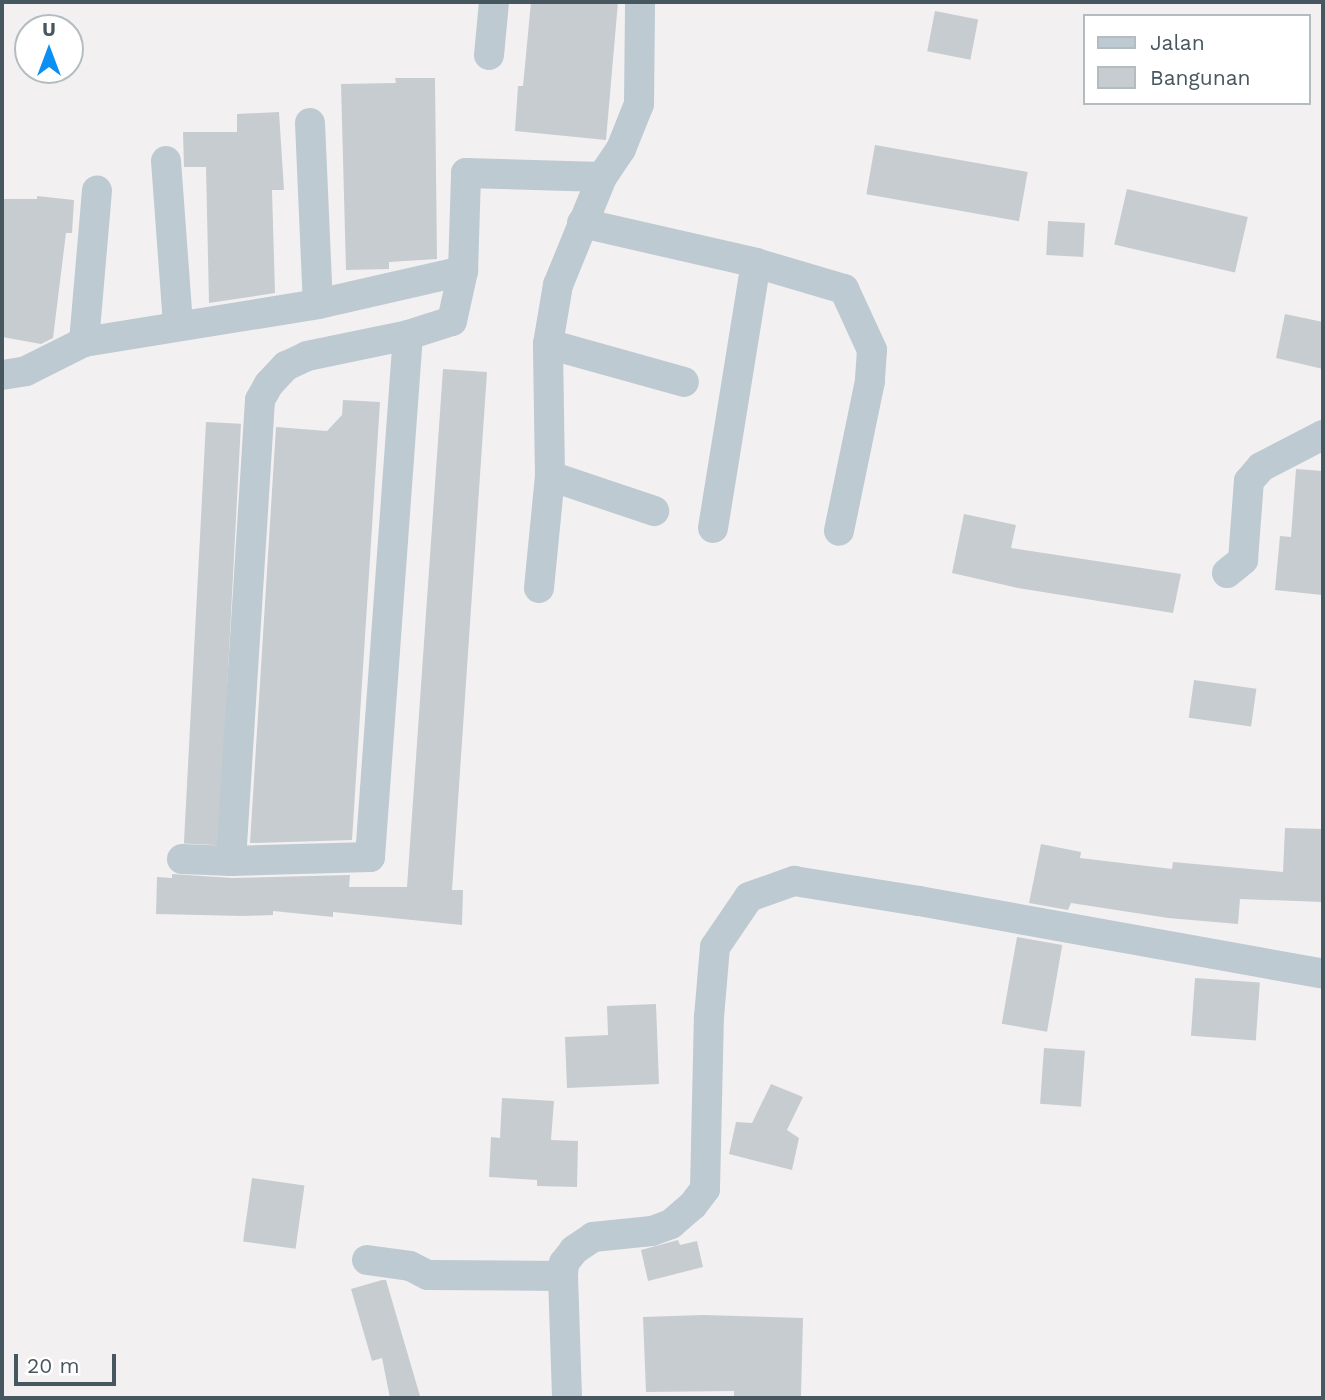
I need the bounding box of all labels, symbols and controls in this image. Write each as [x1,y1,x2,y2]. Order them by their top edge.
north arrow [14,14,84,84]
legend [1084,14,1311,105]
text: U [42,18,56,41]
text: Jalan [1150,30,1205,55]
text: Bangunan [1150,65,1251,90]
scale bar [18,1340,119,1384]
text: 20 m [27,1353,79,1378]

